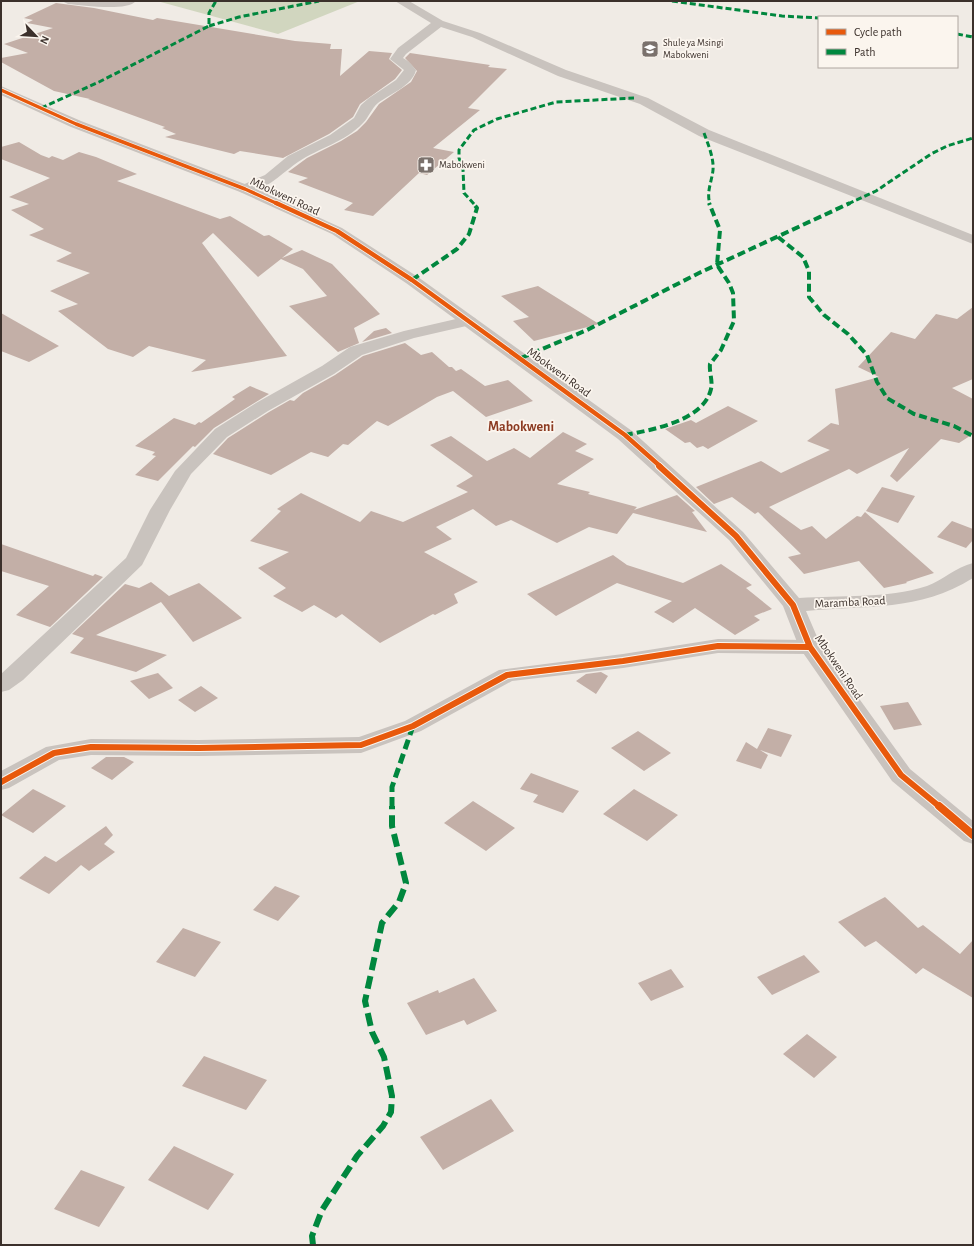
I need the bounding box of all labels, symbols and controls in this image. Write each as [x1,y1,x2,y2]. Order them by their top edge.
north arrow [16,16,56,56]
legend [818,16,958,68]
text: Cycle path [854,26,902,39]
text: N [38,34,51,46]
place label: Shule ya Msingi Mabokweni [663,38,724,60]
school or university icon: Shule ya Msingi Mabokweni [640,39,660,59]
text: Path [854,46,876,58]
pharmacy icon: Mabokweni [416,155,436,175]
place label: Mabokweni [439,160,485,170]
street label: Mbokweni Road [248,175,322,217]
street label: Mbokweni Road [525,345,593,399]
district label: Mabokweni [488,420,554,434]
street label: Maramba Road [814,594,886,610]
street label: Mbokweni Road [813,632,865,702]

